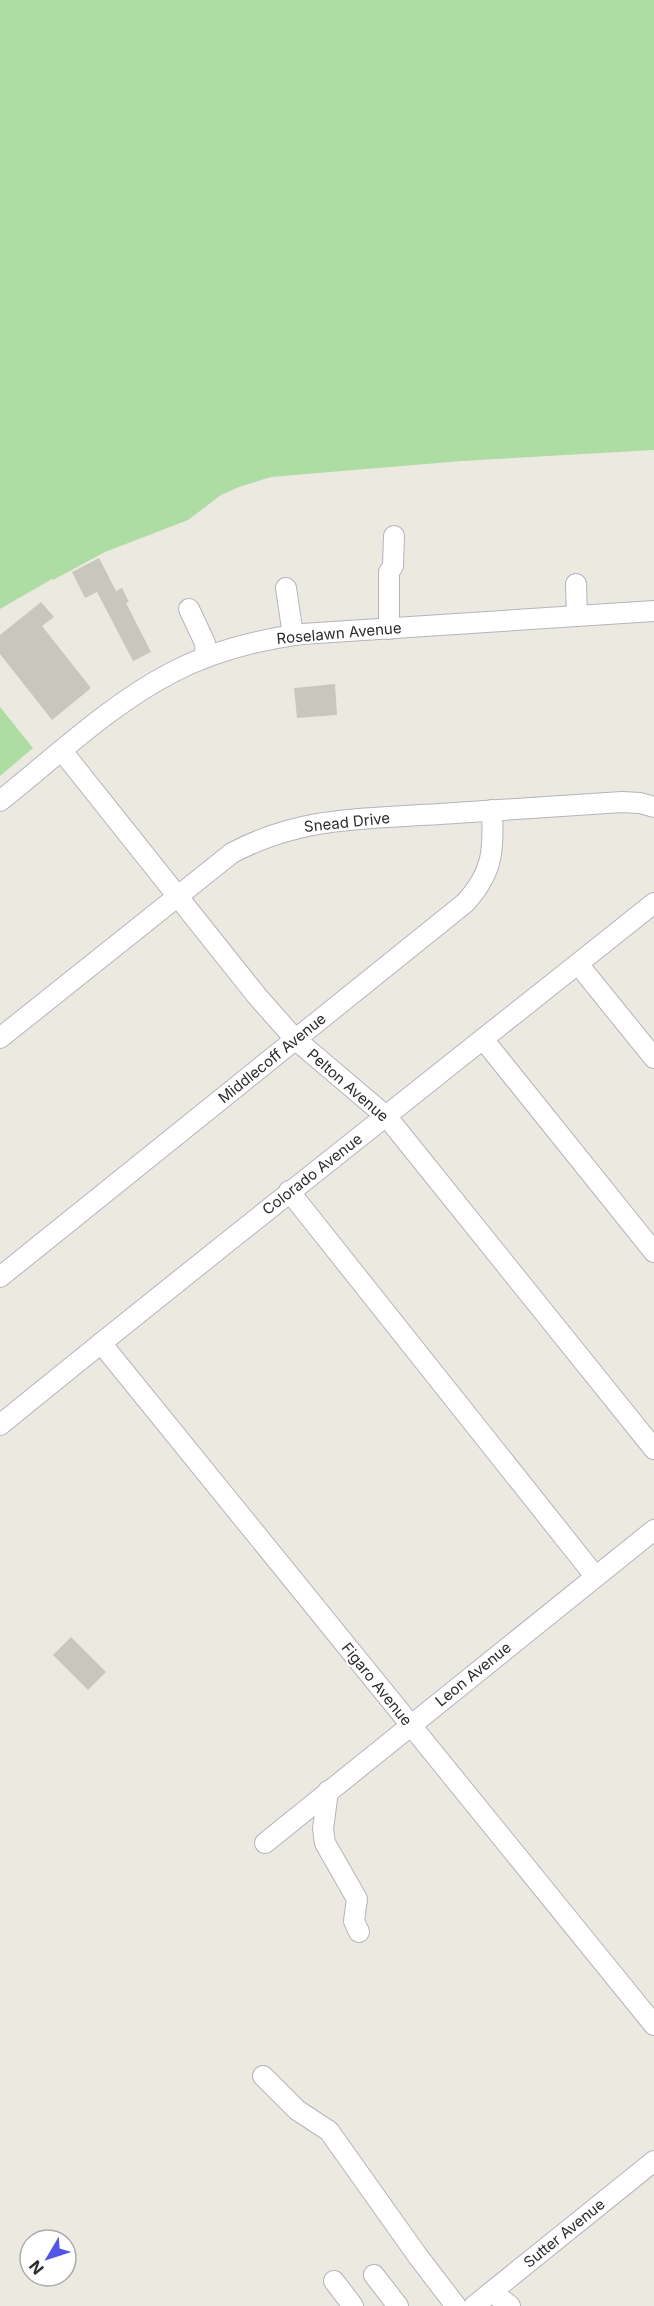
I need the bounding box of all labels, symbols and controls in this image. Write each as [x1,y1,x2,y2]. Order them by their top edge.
street label: Roselawn Avenue [276,618,402,648]
street label: Snead Drive [303,808,391,836]
street label: Middlecoff Avenue [214,1009,330,1107]
street label: Pelton Avenue [303,1044,393,1126]
street label: Colorado Avenue [258,1129,366,1219]
street label: Leon Avenue [431,1638,515,1710]
street label: Figaro Avenue [338,1639,416,1729]
street label: Sutter Avenue [520,2194,608,2272]
north arrow [18,2228,78,2288]
text: N [25,2256,48,2278]

